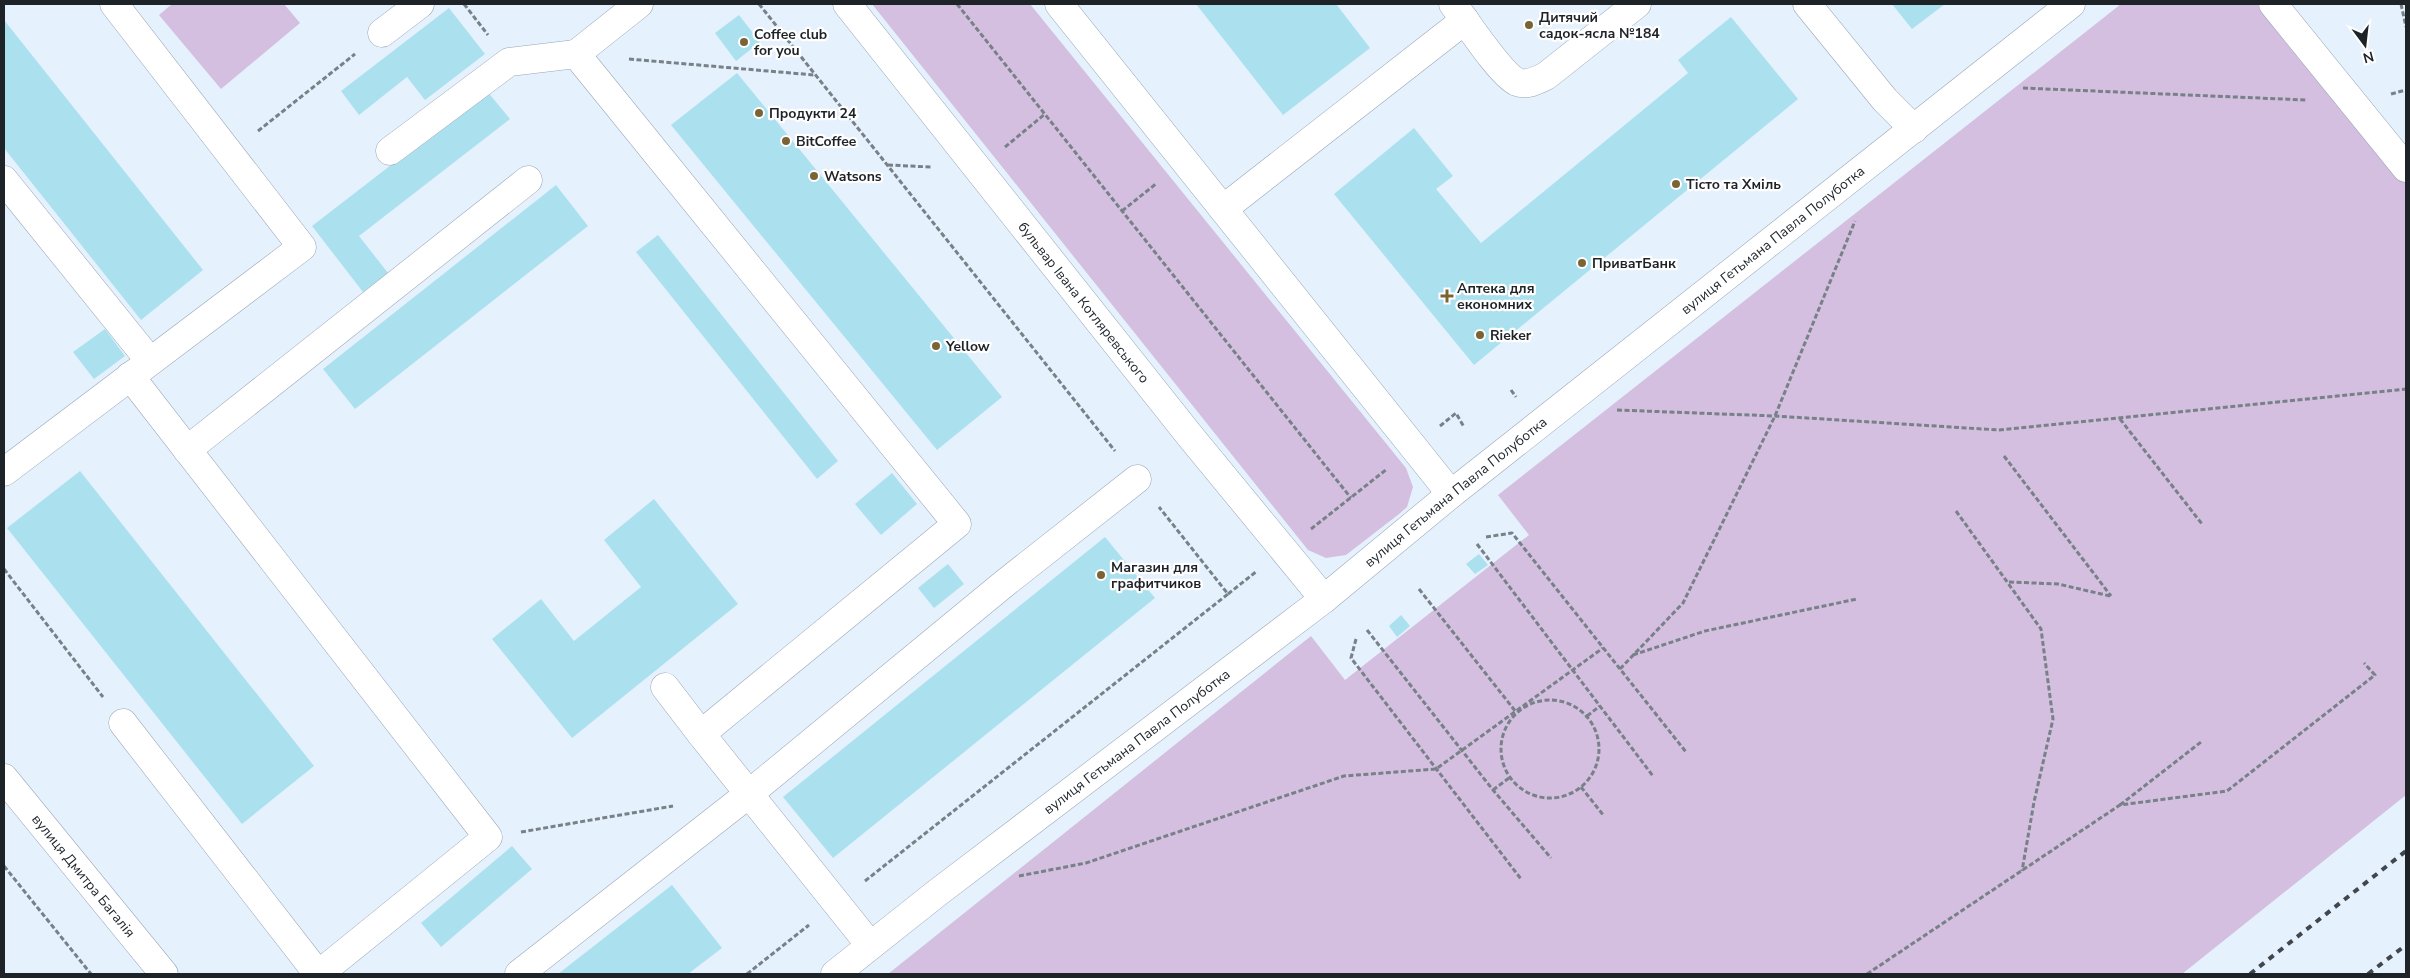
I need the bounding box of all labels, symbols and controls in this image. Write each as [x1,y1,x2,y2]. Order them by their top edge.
place label: Дитячий садок-ясла №184 [1539,8,1660,43]
marker: Дитячий садок-ясла №184 [1523,19,1535,31]
north arrow [2340,20,2390,70]
place label: Coffee club for you [754,25,827,60]
marker: Coffee club for you [738,36,750,48]
text: N [2361,47,2376,68]
place label: Продукти 24 [769,104,857,123]
marker: Продукти 24 [753,107,765,119]
place label: BitCoffee [796,132,857,151]
marker: BitCoffee [780,135,792,147]
street label: вулиця Гетьмана Павла Полуботка [1677,162,1869,319]
place label: Watsons [824,167,882,186]
marker: Watsons [808,170,820,182]
place label: Тісто та Хміль [1686,175,1781,194]
marker: Тісто та Хміль [1670,178,1682,190]
street label: бульвар Івана Котляревського [1013,218,1154,388]
place label: ПриватБанк [1592,254,1676,273]
marker: ПриватБанк [1576,257,1588,269]
place label: Аптека для економних [1457,279,1535,314]
marker: Аптека для економних [1441,290,1453,302]
place label: Rieker [1490,326,1532,345]
marker: Rieker [1474,329,1486,341]
place label: Yellow [945,337,990,356]
marker: Yellow [930,340,942,352]
street label: вулиця Гетьмана Павла Полуботка [1361,413,1551,572]
place label: Магазин для графитчиков [1111,558,1201,593]
marker: Магазин для графитчиков [1095,569,1107,581]
street label: вулиця Гетьмана Павла Полуботка [1040,665,1234,819]
street label: вулиця Дмитра Багалія [27,810,139,942]

